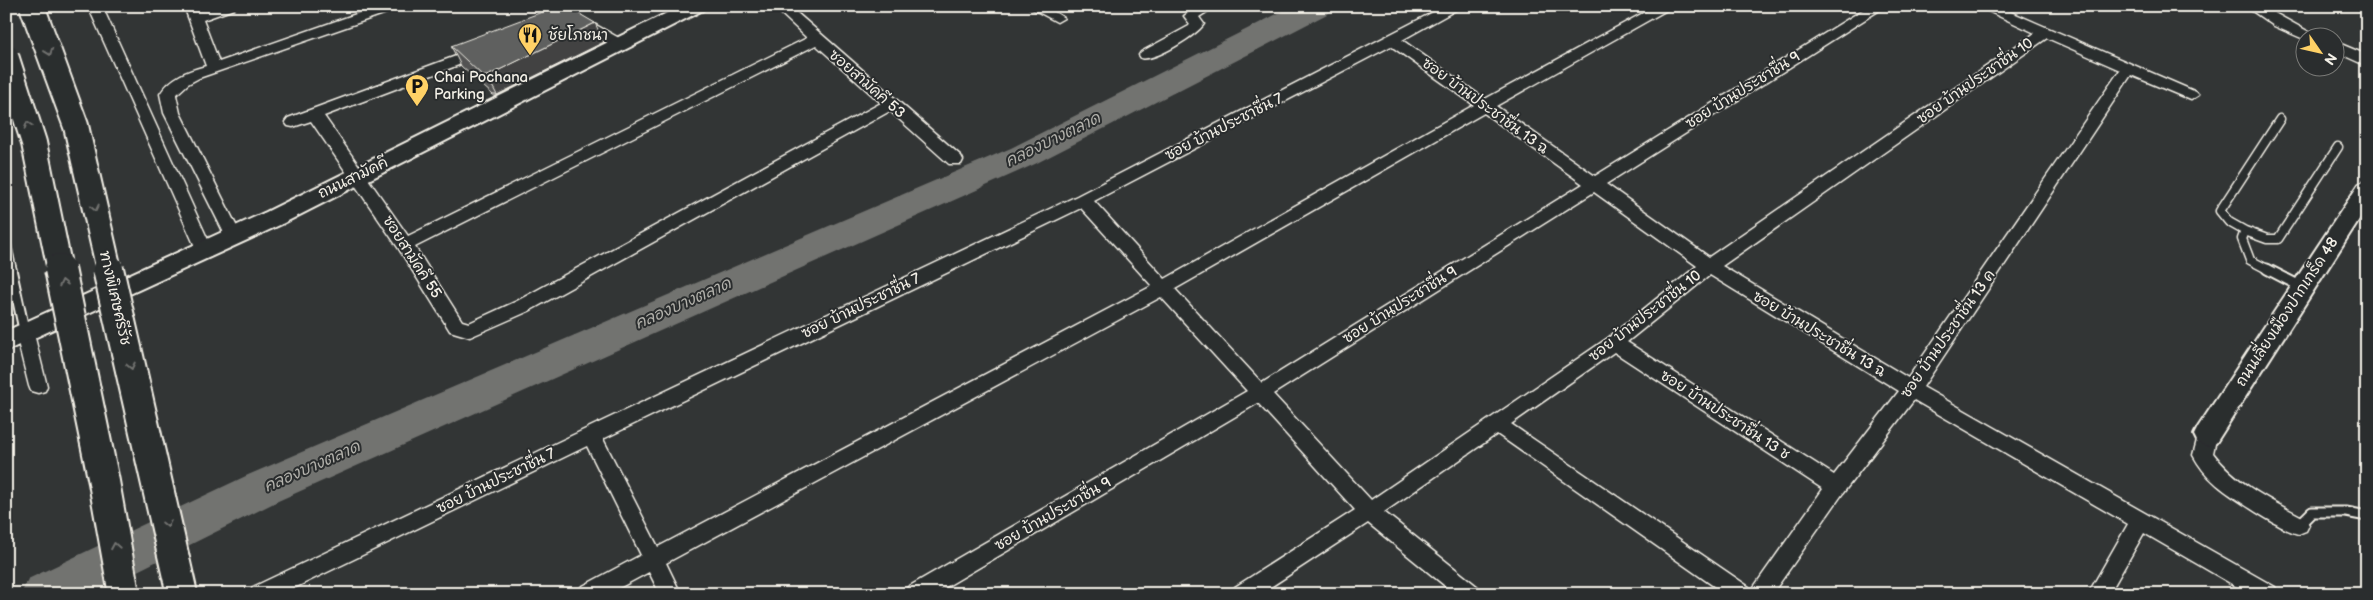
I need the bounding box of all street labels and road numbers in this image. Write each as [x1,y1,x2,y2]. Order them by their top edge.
street label: ซอย บ้านประชาชื่น 10 [1910,30,2037,128]
street label: ซอย บ้านประชาชื่น 9 [1679,43,1804,133]
street label: ซอยสามัคคี 53 [825,46,909,122]
street label: ซอย บ้านประชาชื่น 13 ฉ [1418,50,1555,159]
street label: ซอย บ้านประชาชื่น 7 [1160,84,1287,165]
street label: ถนนสามัคคี [315,153,391,203]
street label: ซอยสามัคคี 55 [378,212,446,302]
street label: ถนนเลี่ยงเมืองปากเกร็ด 48 [2227,231,2343,390]
street label: ทางพิเศษศรีรัช [95,249,135,347]
street label: ซอย บ้านประชาชื่น 9 [1336,258,1461,348]
street label: ซอย บ้านประชาชื่น 10 [1582,262,1705,366]
street label: ซอย บ้านประชาชื่น 13 ค [1892,263,1999,402]
street label: ซอย บ้านประชาชื่น 7 [796,264,924,343]
street label: ซอย บ้านประชาชื่น 13 ฉ [1749,283,1892,381]
street label: ซอย บ้านประชาชื่น 13 ช [1657,362,1796,464]
street label: ซอย บ้านประชาชื่น 7 [431,439,559,518]
street label: ซอย บ้านประชาชื่น 9 [989,469,1115,555]

